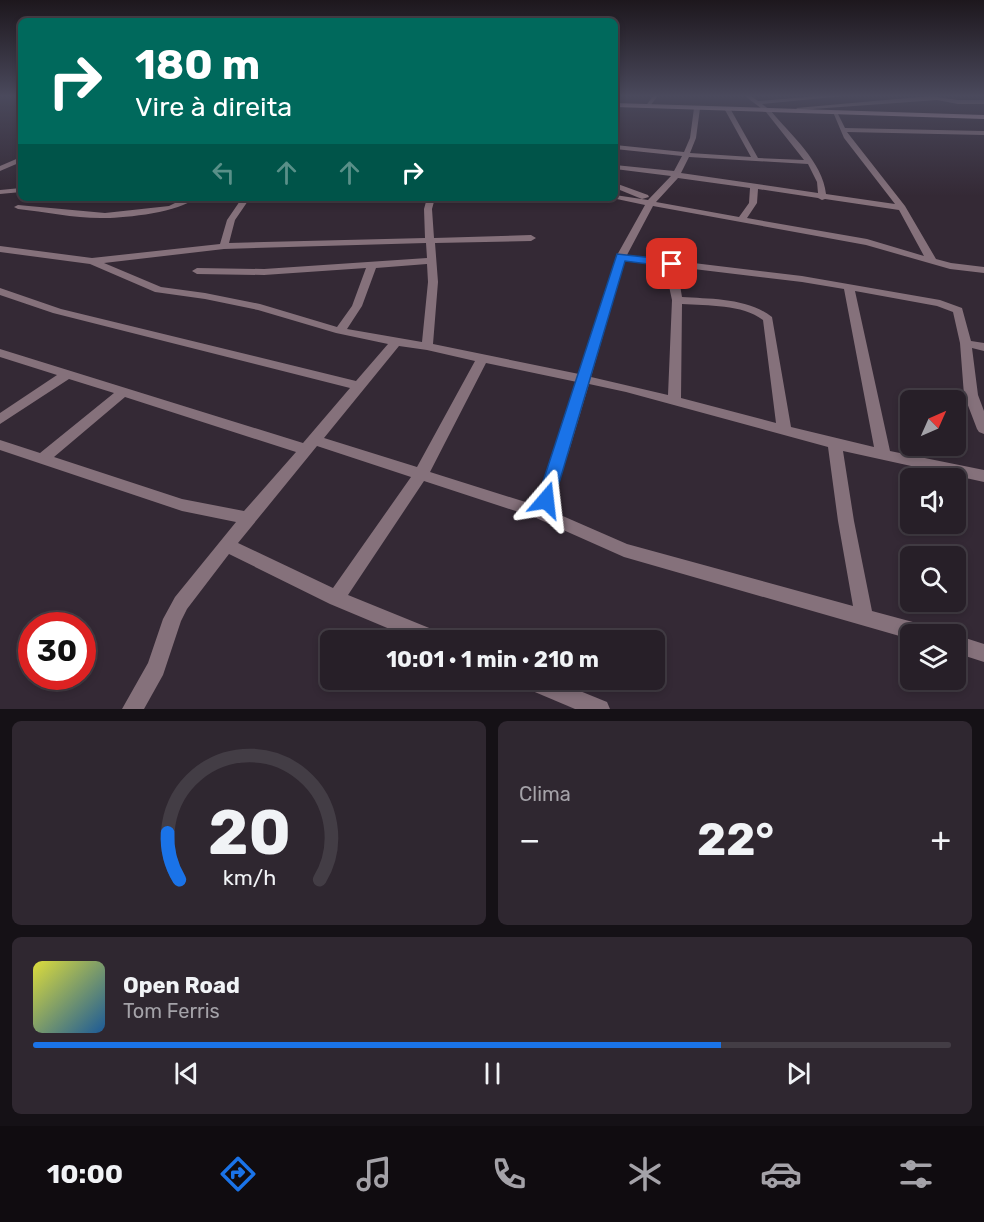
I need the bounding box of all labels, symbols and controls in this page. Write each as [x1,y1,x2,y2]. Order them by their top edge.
text: 180 m [135,40,260,90]
icon: right [36,42,114,120]
text: Vire à direita [135,91,292,123]
icon: left [207,156,240,189]
icon: ahead [270,156,303,189]
icon: ahead [333,156,366,189]
icon: right [396,156,429,189]
pin [646,238,697,289]
icon: arrive [655,247,688,280]
north arrow [900,390,966,456]
map controls [900,390,966,690]
position arrow [514,468,578,532]
button: sound [900,468,966,534]
button: search [900,546,966,612]
speed limit sign: 30 [18,612,96,690]
button: layers [900,624,966,690]
text: 10:01 · 1 min · 210 m [386,646,599,673]
text: Clima [519,782,571,806]
text: 20 [208,796,290,870]
text: 22° [697,813,774,866]
text: − [519,820,540,859]
text: + [930,820,951,859]
text: km/h [222,865,276,890]
text: Open Road [123,972,240,999]
text: Tom Ferris [123,999,220,1023]
icon: previous [170,1057,203,1090]
icon: pause [476,1057,509,1090]
icon: next [782,1057,815,1090]
icon: directions [217,1153,259,1195]
icon: music [353,1153,395,1195]
icon: phone [488,1153,530,1195]
icon: climate [624,1153,666,1195]
icon: car [760,1153,802,1195]
icon: filters [895,1153,937,1195]
text: 10:00 [47,1158,123,1190]

